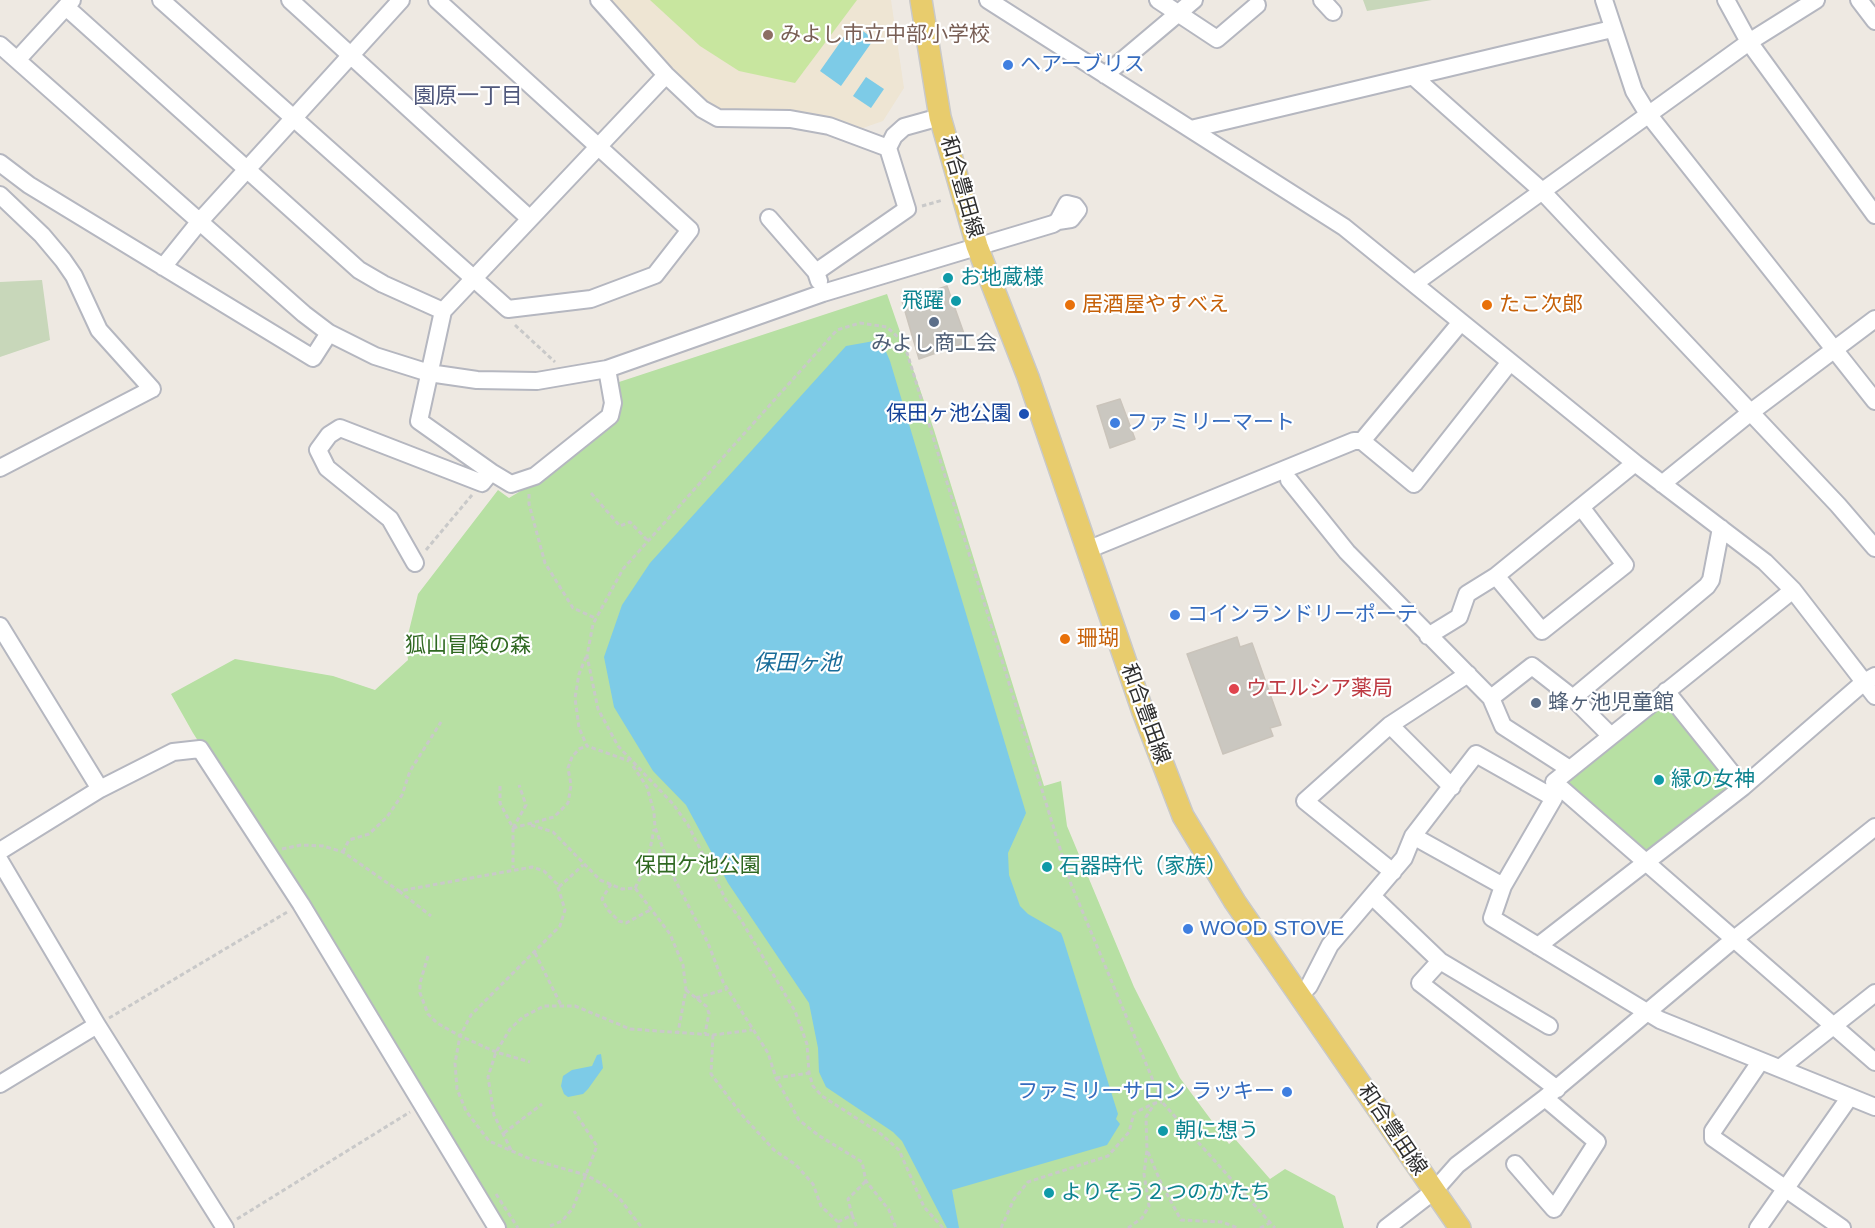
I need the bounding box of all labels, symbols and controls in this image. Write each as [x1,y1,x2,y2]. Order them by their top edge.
place label: みよし市立中部小学校 [780,22,990,48]
marker: みよし市立中部小学校 [761,28,775,42]
place label: ヘアーブリス [1020,52,1145,78]
marker: ヘアーブリス [1001,58,1015,72]
district label: 園原一丁目 [413,84,523,110]
street label: 和合豊田線 [934,133,988,241]
place label: お地蔵様 [960,265,1044,291]
marker: お地蔵様 [941,271,955,285]
place label: 飛躍 [902,288,944,314]
place label: 居酒屋やすべえ [1082,292,1229,318]
place label: たこ次郎 [1499,292,1583,318]
marker: 飛躍 [949,294,963,308]
marker: 居酒屋やすべえ [1063,298,1077,312]
marker: たこ次郎 [1480,298,1494,312]
marker: みよし商工会 [927,315,941,329]
place label: みよし商工会 [871,331,997,357]
place label: 保田ヶ池公園 [886,401,1012,427]
marker: 保田ヶ池公園 [1017,407,1031,421]
place label: ファミリーマート [1127,410,1295,436]
marker: ファミリーマート [1108,416,1122,430]
place label: コインランドリーポーテ [1187,602,1418,628]
marker: コインランドリーポーテ [1168,608,1182,622]
place label: 珊瑚 [1077,626,1119,652]
marker: 珊瑚 [1058,632,1072,646]
park label: 狐山冒険の森 [405,633,531,659]
water label: 保田ヶ池 [753,651,841,677]
street label: 和合豊田線 [1115,660,1175,768]
place label: ウエルシア薬局 [1246,676,1393,702]
marker: ウエルシア薬局 [1227,682,1241,696]
place label: 蜂ヶ池児童館 [1548,690,1674,716]
marker: 蜂ヶ池児童館 [1529,696,1543,710]
place label: 緑の女神 [1671,767,1755,793]
marker: 緑の女神 [1652,773,1666,787]
park label: 保田ケ池公園 [635,853,761,879]
place label: 石器時代（家族） [1059,854,1227,880]
marker: 石器時代（家族） [1040,860,1054,874]
place label: WOOD STOVE [1200,916,1344,942]
marker: WOOD STOVE [1181,922,1195,936]
place label: ファミリーサロン ラッキー [1017,1079,1275,1105]
street label: 和合豊田線 [1352,1079,1432,1181]
marker: ファミリーサロン ラッキー [1280,1085,1294,1099]
place label: 朝に想う [1175,1118,1259,1144]
marker: 朝に想う [1156,1124,1170,1138]
place label: よりそう２つのかたち [1061,1180,1271,1206]
marker: よりそう２つのかたち [1042,1186,1056,1200]

